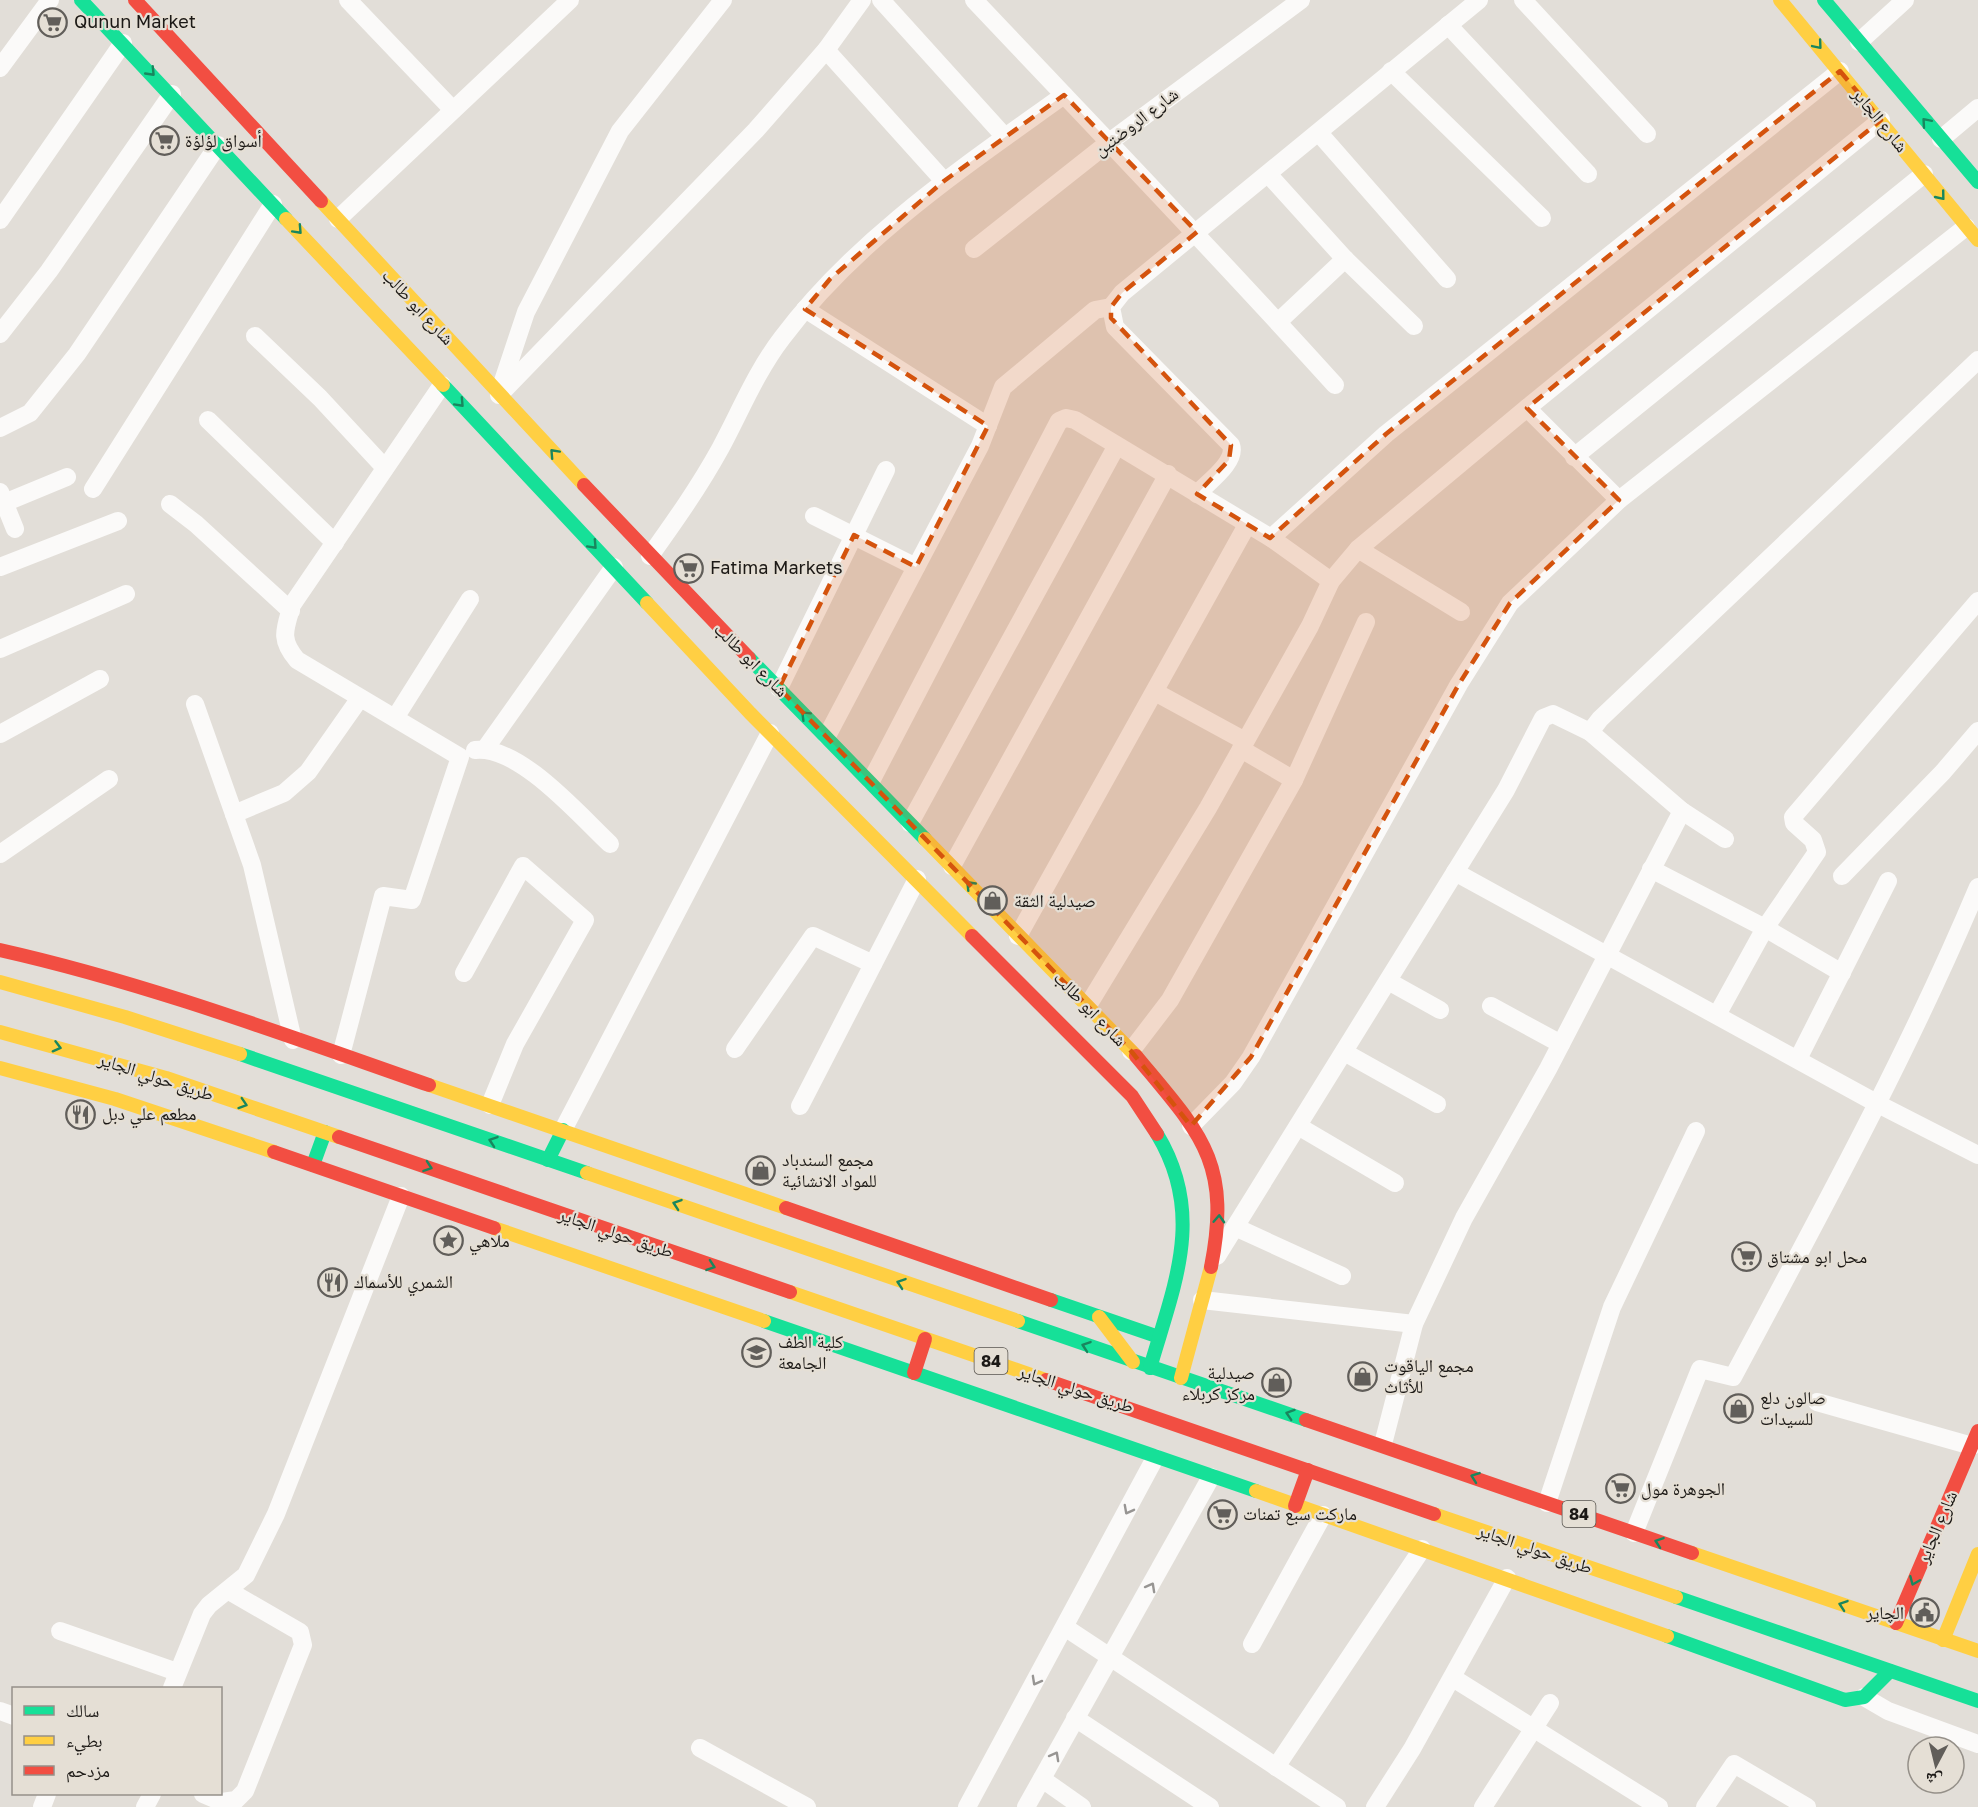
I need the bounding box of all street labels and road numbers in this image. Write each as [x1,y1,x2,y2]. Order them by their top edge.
street label: شارع الروضتين [1089,82,1183,161]
street label: شارع الجاير [1847,82,1913,157]
street label: شارع ابو طالب [377,264,459,350]
street label: شارع ابو طالب [709,618,793,702]
street label: شارع ابو طالب [1049,966,1132,1051]
street label: طريق حولي الجاير [93,1047,217,1109]
street label: طريق حولي الجاير [554,1202,677,1266]
road number: 84 [974,1348,1008,1374]
street label: طريق حولي الجاير [1013,1359,1137,1421]
street label: شارع الجاير [1911,1487,1962,1568]
road number: 84 [1562,1501,1596,1527]
street label: طريق حولي الجاير [1473,1518,1596,1582]

